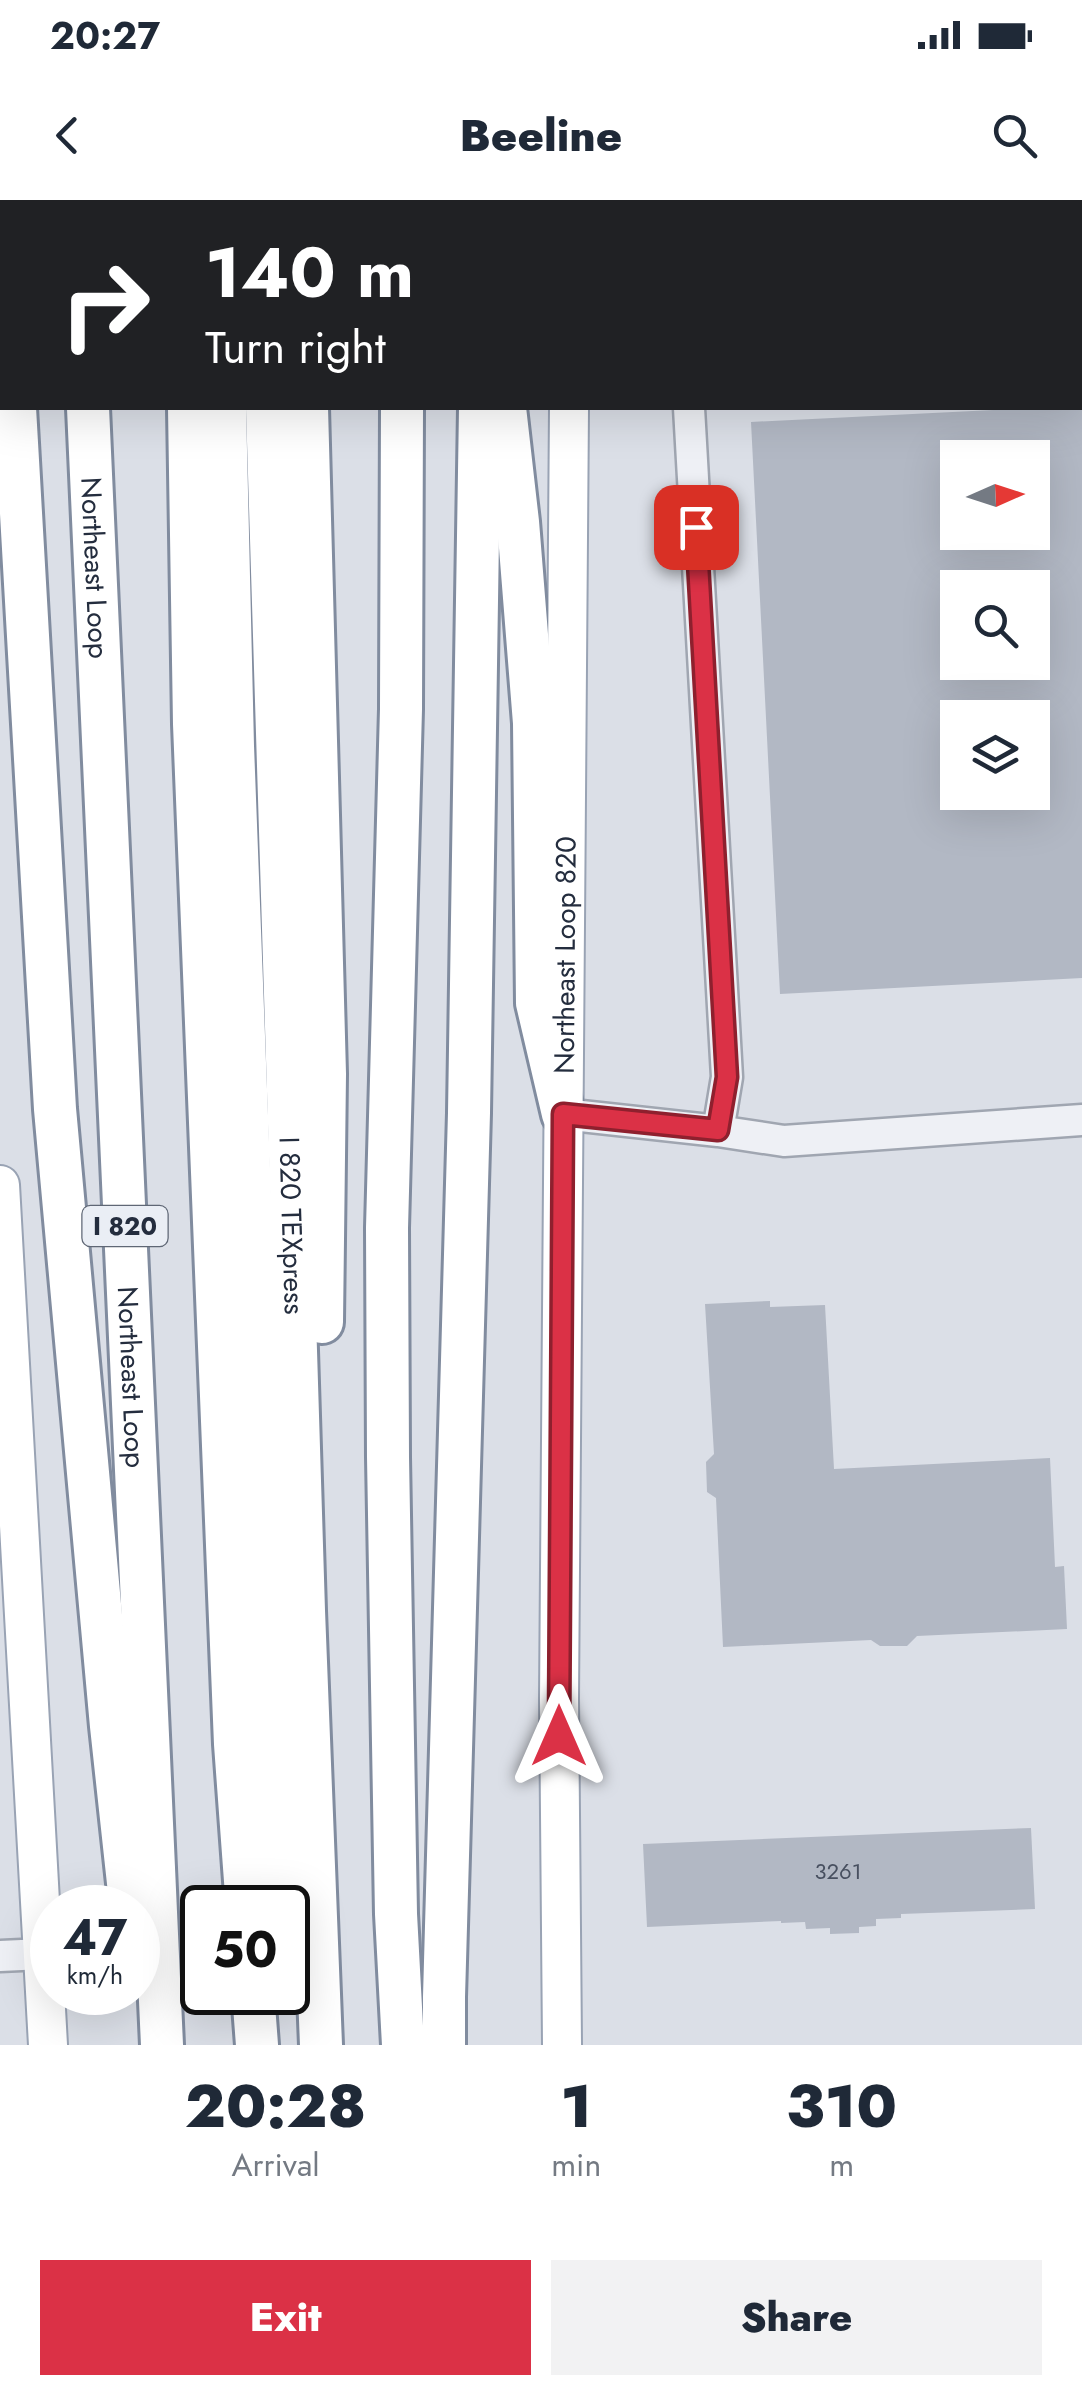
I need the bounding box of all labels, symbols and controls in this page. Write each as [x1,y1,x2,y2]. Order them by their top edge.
text: 20:27 [50,8,160,63]
text: Beeline [460,103,622,168]
icon: back [40,108,95,163]
icon: search [987,108,1042,163]
text: 140 m [205,222,414,323]
icon: right [40,240,170,370]
text: Turn right [205,315,386,380]
north arrow [940,440,1050,550]
map controls [940,440,1050,810]
street label: Northeast Loop [70,476,119,659]
pin [654,485,739,570]
icon: arrive [669,500,724,555]
button: search [940,570,1050,680]
button: layers [940,700,1050,810]
street label: Northeast Loop 820 [544,836,587,1074]
street label: I 820 TEXpress [268,1136,315,1315]
road number: I 820 [82,1206,168,1246]
street label: Northeast Loop [107,1285,156,1469]
position arrow [507,1684,611,1788]
house number: 3261 [814,1855,862,1887]
speed limit sign: 50 [180,1885,310,2015]
text: 47 [62,1901,128,1974]
text: km/h [67,1957,123,1993]
text: 20:28 [185,2063,366,2150]
text: 1 [560,2063,592,2150]
text: 310 [786,2063,897,2150]
text: Arrival [231,2142,320,2188]
text: min [551,2142,601,2188]
text: m [829,2142,854,2188]
button: Exit [40,2260,531,2375]
button: Share [551,2260,1042,2375]

